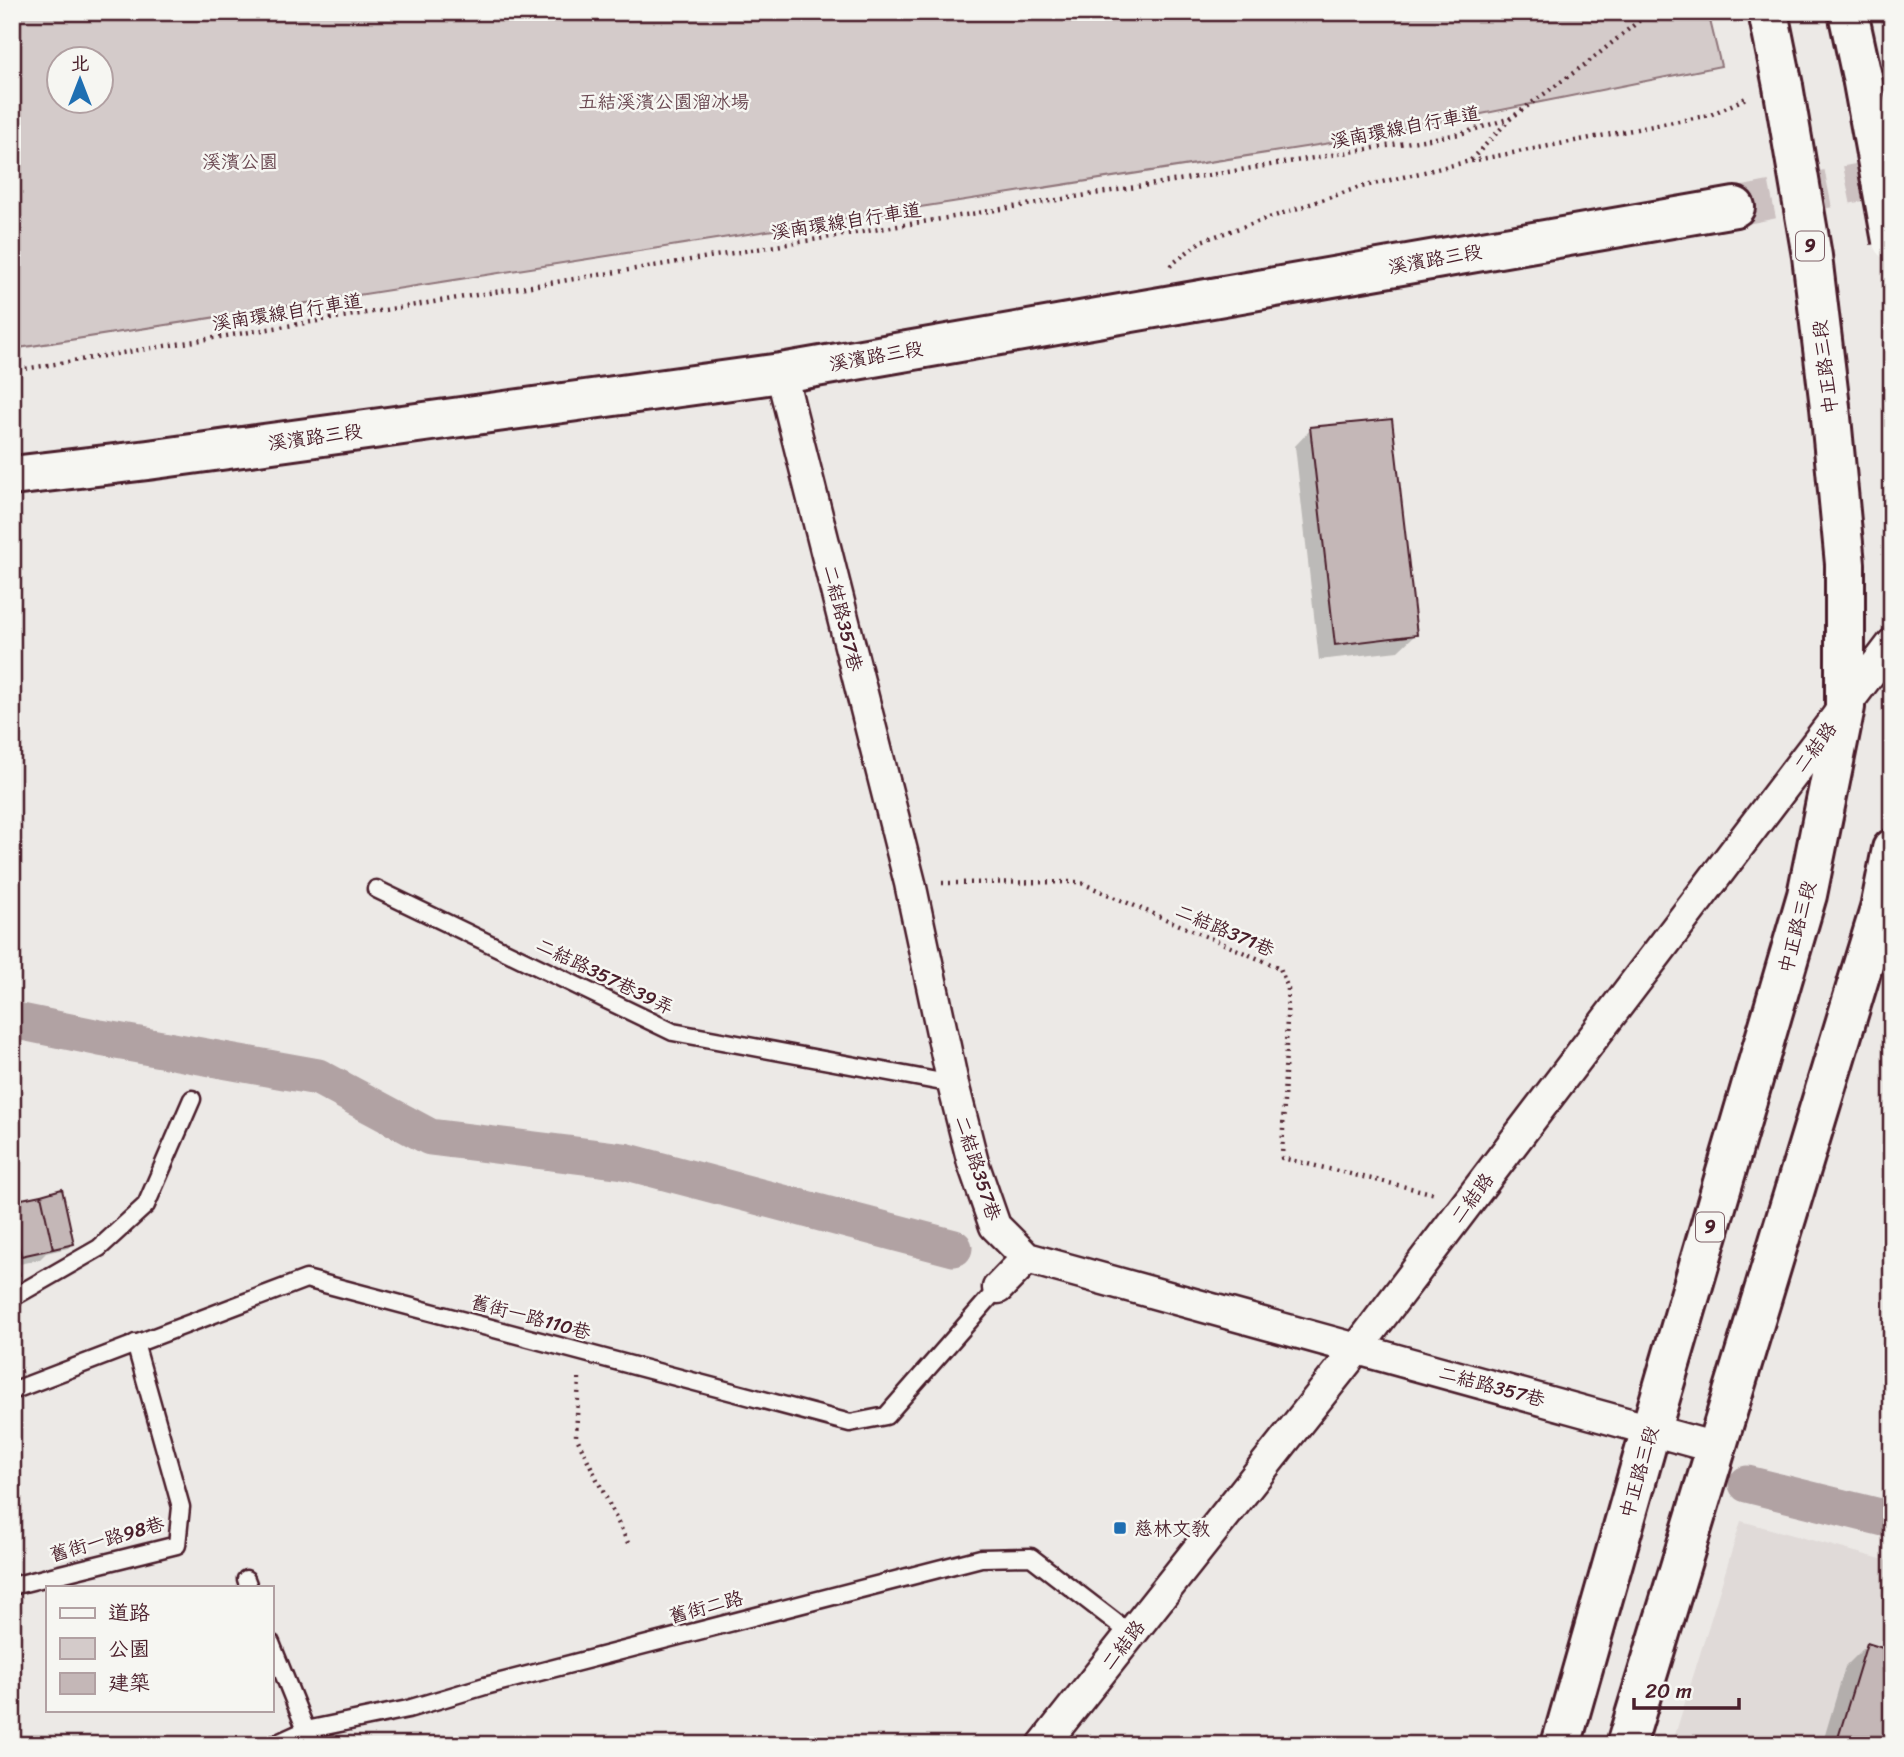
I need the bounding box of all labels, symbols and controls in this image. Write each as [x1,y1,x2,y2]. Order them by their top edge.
north arrow [46,46,116,116]
text: 北 [70,47,90,80]
park label: 五結溪濱公園溜冰場 [578,85,750,118]
street label: 溪南環線自行車道 [1327,96,1483,158]
park label: 溪濱公園 [202,145,278,178]
street label: 溪南環線自行車道 [768,193,924,249]
road number: 9 [1796,232,1824,260]
street label: 溪濱路三段 [1385,235,1485,283]
street label: 溪南環線自行車道 [209,284,365,340]
street label: 中正路三段 [1803,318,1847,416]
street label: 溪濱路三段 [826,332,926,380]
street label: 溪濱路三段 [266,414,364,460]
street label: 二結路357巷 [814,561,872,675]
street label: 二結路 [1785,714,1845,780]
street label: 中正路三段 [1769,877,1825,977]
street label: 二結路371巷 [1170,894,1280,966]
street label: 二結路357巷39弄 [530,928,680,1024]
street label: 二結路357巷 [945,1111,1011,1225]
street label: 二結路 [1442,1165,1502,1231]
road number: 9 [1696,1212,1724,1242]
street label: 舊街一路110巷 [467,1285,595,1349]
street label: 二結路357巷 [1435,1356,1549,1416]
street label: 中正路三段 [1610,1422,1668,1522]
street label: 舊街一路98巷 [46,1507,168,1571]
place label: 慈林文教 [1134,1512,1210,1545]
marker: 慈林文教 [1112,1520,1128,1536]
street label: 舊街二路 [665,1581,747,1633]
legend [46,1586,273,1712]
text: 道路 [108,1594,150,1632]
street label: 二結路 [1092,1612,1154,1678]
text: 公園 [108,1630,150,1668]
text: 建築 [108,1664,150,1702]
scale bar [1634,1666,1740,1710]
text: 20 m [1645,1672,1692,1710]

